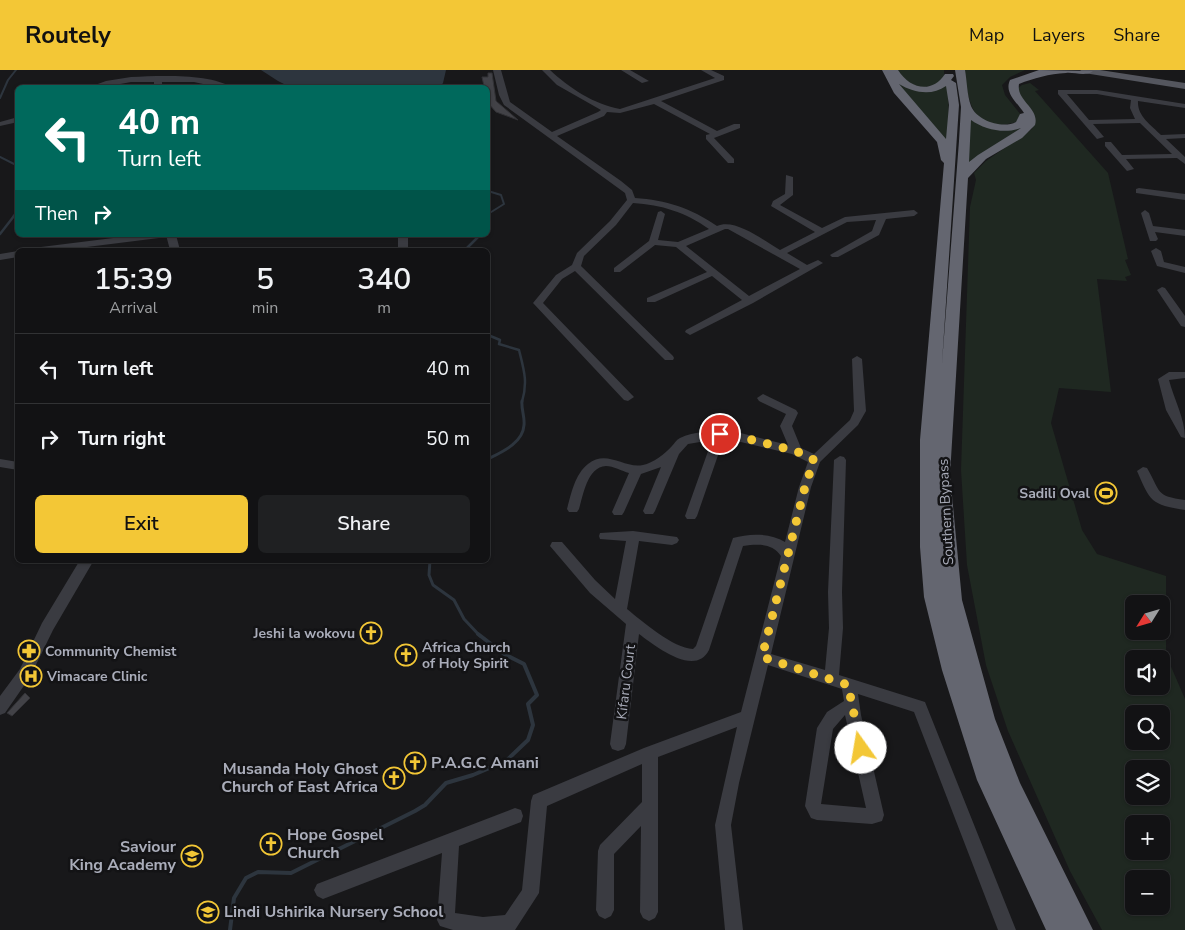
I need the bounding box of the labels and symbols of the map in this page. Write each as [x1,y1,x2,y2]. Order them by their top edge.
pin [699,413,741,455]
street label: Southern Bypass [934,458,958,566]
sports icon: Sadili Oval [1094,481,1118,505]
place label: Sadili Oval [1019,484,1091,503]
north arrow [1125,595,1170,640]
church icon: Jeshi la wokovu [359,621,383,645]
place label: Jeshi la wokovu [253,624,355,643]
place label: Africa Church of Holy Spirit [422,638,510,673]
pharmacy icon: Community Chemist [17,639,41,663]
place label: Community Chemist [45,642,177,661]
church icon: Africa Church of Holy Spirit [394,643,418,667]
street label: Kifaru Court [612,643,640,721]
hospital icon: Vimacare Clinic [19,664,43,688]
place label: Vimacare Clinic [46,667,148,686]
position arrow [834,721,886,773]
church icon: P.A.G.C Amani [403,751,427,775]
place label: P.A.G.C Amani [431,752,539,774]
place label: Musanda Holy Ghost Church of East Africa [221,758,379,798]
church icon: Musanda Holy Ghost Church of East Africa [382,766,406,790]
place label: Hope Gospel Church [287,824,383,864]
church icon: Hope Gospel Church [259,832,283,856]
place label: Saviour King Academy [69,836,177,876]
school or university icon: Saviour King Academy [180,844,204,868]
school or university icon: Lindi Ushirika Nursery School [196,900,220,924]
place label: Lindi Ushirika Nursery School [224,901,443,923]

